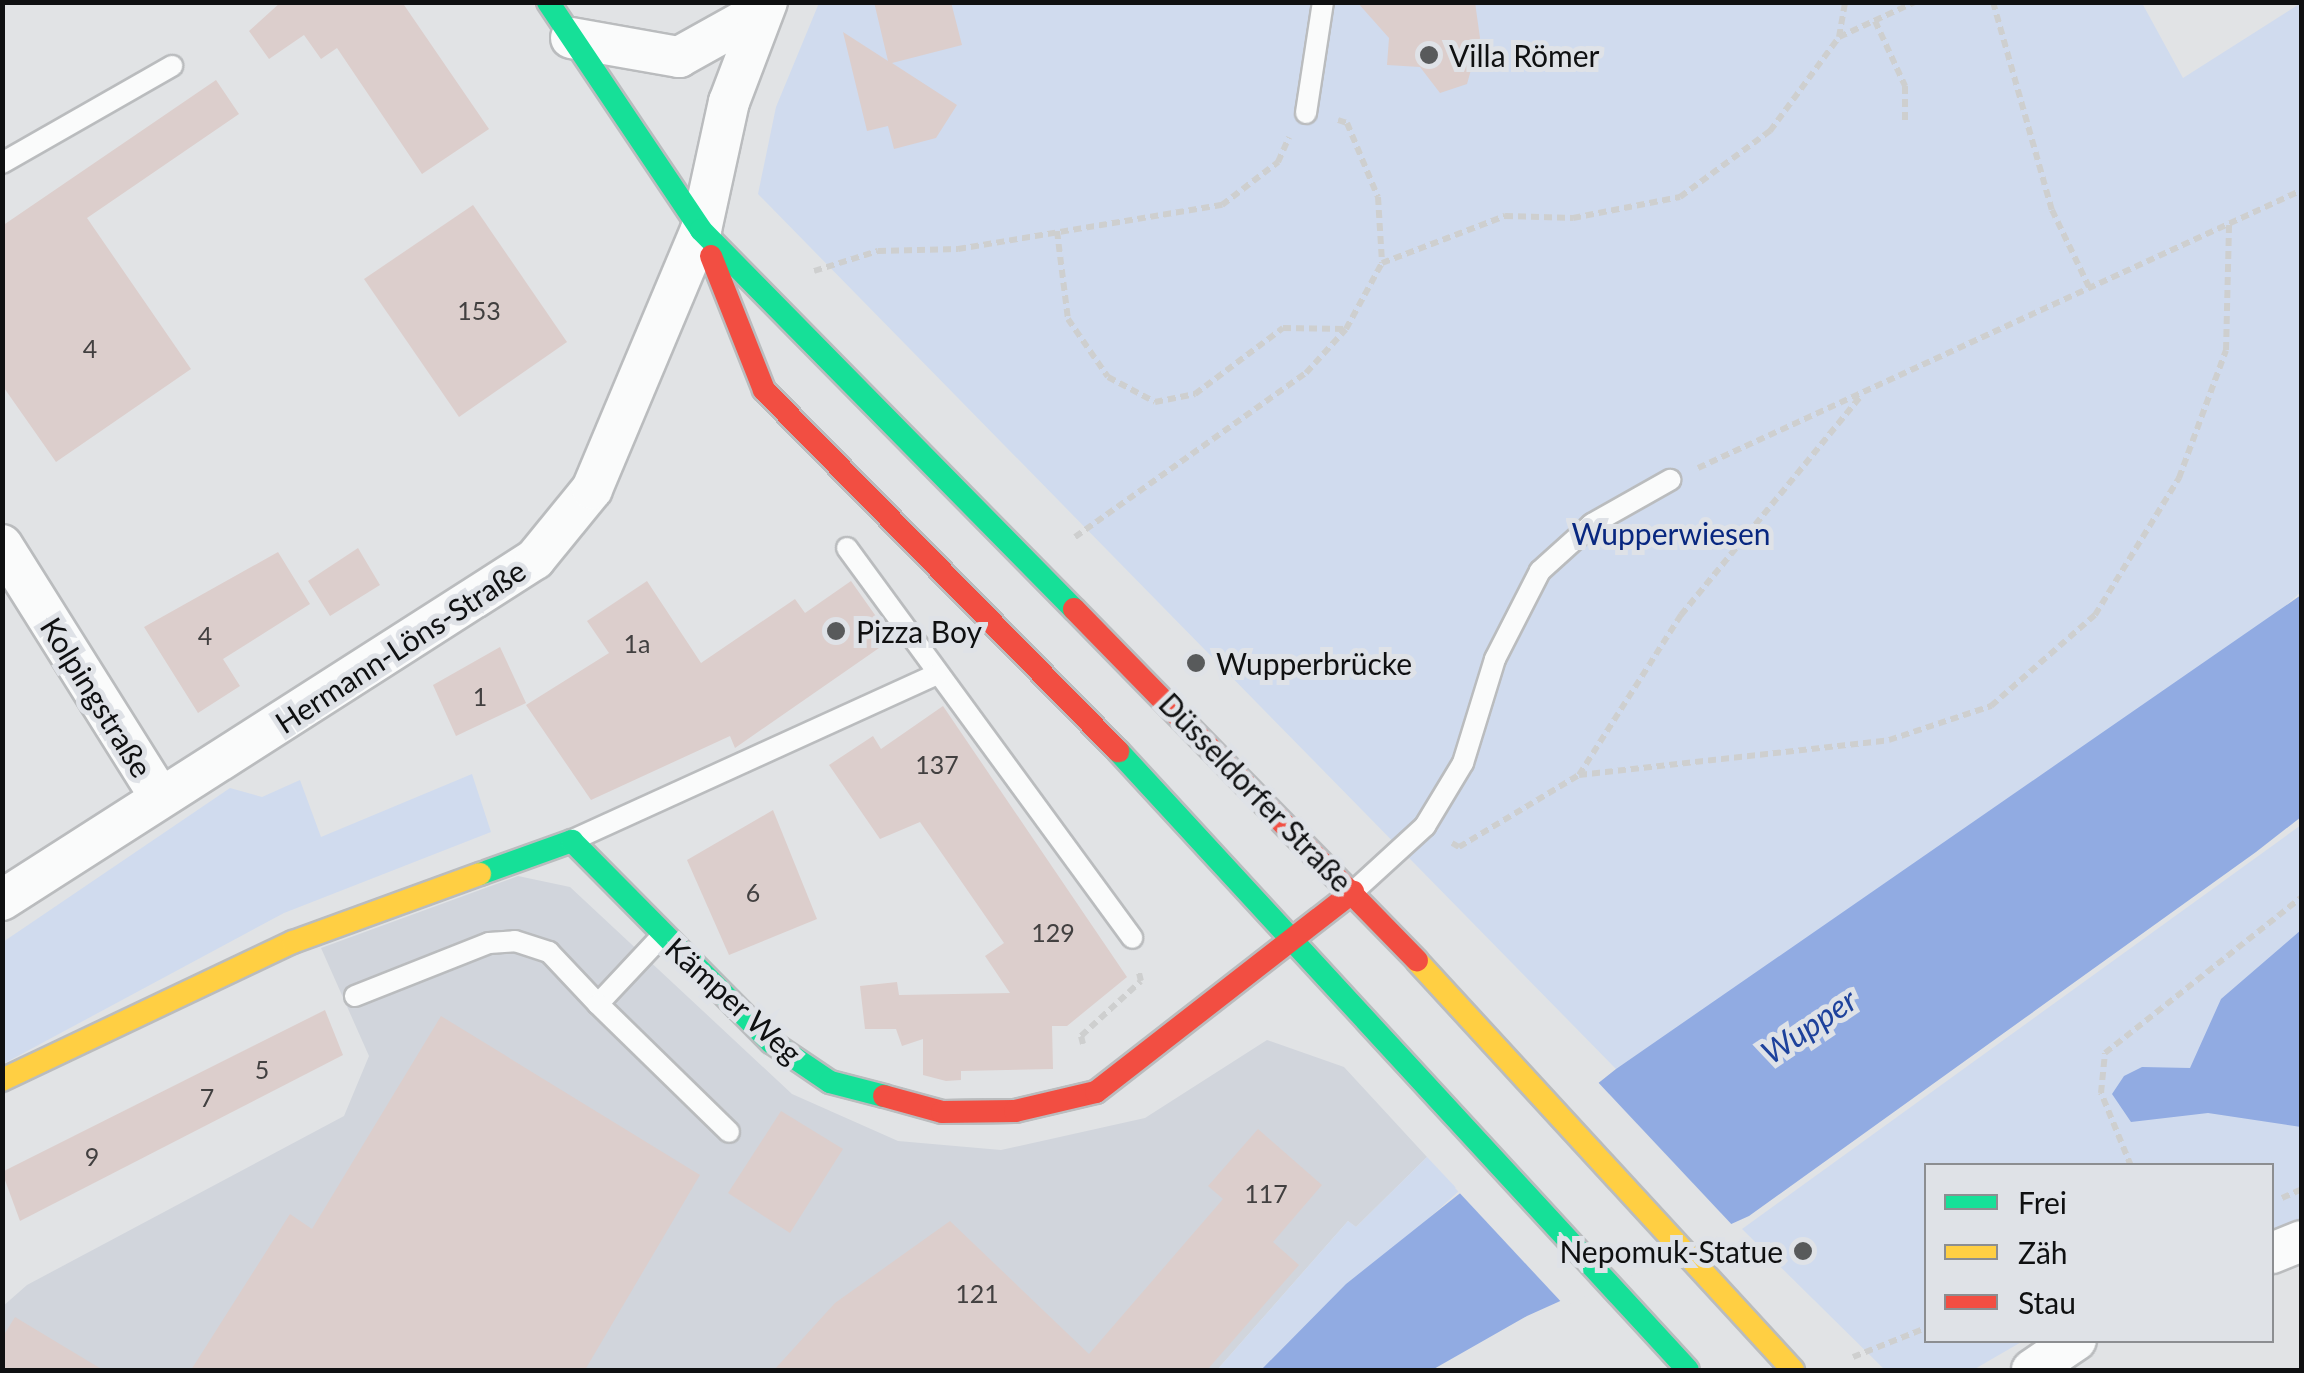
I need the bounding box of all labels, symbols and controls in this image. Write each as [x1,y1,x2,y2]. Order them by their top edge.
place label: Villa Römer [1449,37,1600,73]
marker: Villa Römer [1418,44,1440,66]
house number: 153 [457,295,501,325]
house number: 4 [83,333,97,363]
park label: Wupperwiesen [1571,515,1771,551]
street label: Hermann-Löns-Straße [268,552,532,740]
street label: Kolpingstraße [34,610,160,784]
place label: Pizza Boy [856,613,982,649]
house number: 4 [198,620,212,650]
marker: Pizza Boy [825,620,847,642]
house number: 1a [624,628,650,658]
place label: Wupperbrücke [1216,645,1412,681]
marker: Wupperbrücke [1185,652,1207,674]
house number: 1 [473,681,487,711]
street label: Düsseldorfer Straße [1152,685,1360,899]
house number: 137 [915,749,959,779]
house number: 6 [746,877,760,907]
house number: 129 [1031,917,1075,947]
street label: Kämper Weg [658,929,810,1071]
water label: Wupper [1754,980,1864,1072]
house number: 5 [255,1054,269,1084]
house number: 7 [200,1082,214,1112]
house number: 9 [85,1141,99,1171]
legend [1924,1163,2274,1343]
house number: 117 [1244,1178,1288,1208]
text: Frei [2018,1184,2067,1220]
place label: Nepomuk-Statue [1559,1233,1783,1269]
text: Zäh [2018,1234,2068,1270]
marker: Nepomuk-Statue [1792,1240,1814,1262]
house number: 121 [955,1278,999,1308]
text: Stau [2018,1284,2076,1320]

